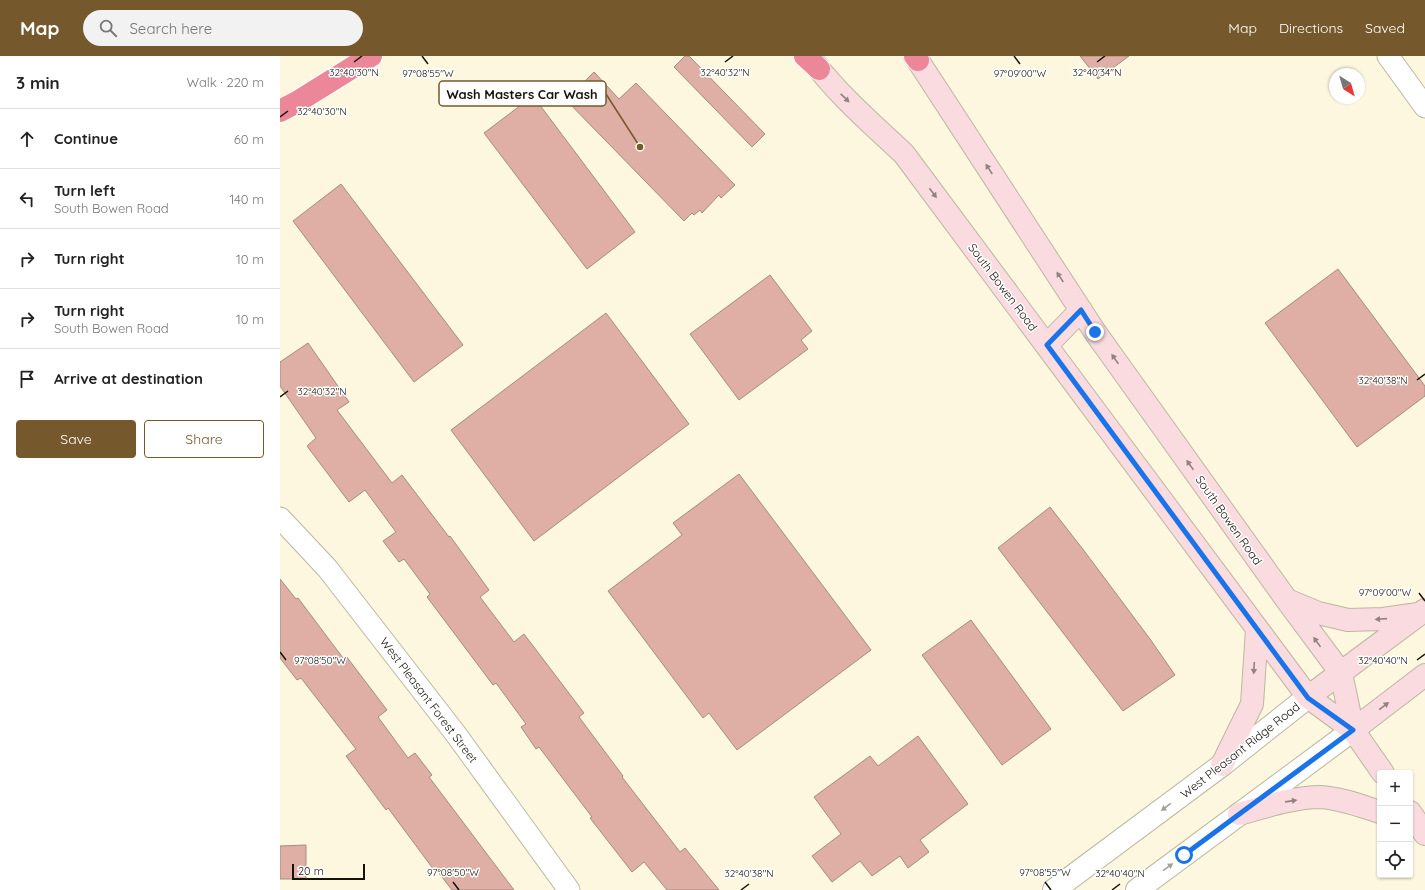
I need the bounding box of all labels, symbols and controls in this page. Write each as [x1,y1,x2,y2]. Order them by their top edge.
search box [83,10,363,46]
text: Map [20,16,59,40]
icon: search [97,17,119,39]
text: Search here [129,19,212,38]
text: Map [1228,19,1257,37]
text: Directions [1279,19,1343,37]
text: Saved [1365,19,1405,37]
text: 32°40'30"N [329,66,379,79]
text: 32°40'32"N [700,66,750,79]
text: 32°40'34"N [1073,66,1121,79]
text: 97°08'55"W [402,67,454,80]
text: 97°09'00"W [994,67,1047,80]
north arrow [1329,68,1365,104]
text: 3 min [16,72,60,93]
text: Walk · 220 m [187,74,264,90]
callout: Wash Masters Car Wash [439,81,606,106]
text: Wash Masters Car Wash [446,86,598,102]
one-way arrow [840,93,850,103]
text: 32°40'30"N [297,105,347,118]
icon: ahead [16,128,38,150]
text: Continue [54,129,118,148]
text: 60 m [234,131,264,147]
one-way arrow [985,163,992,174]
text: Turn left [54,181,116,200]
one-way arrow [929,187,937,198]
icon: left [16,188,38,210]
text: 140 m [229,191,264,207]
text: South Bowen Road [54,200,169,216]
street label: South Bowen Road [965,240,1041,334]
icon: right [16,248,38,270]
text: Turn right [54,249,125,268]
text: 10 m [236,251,264,267]
one-way arrow [1056,272,1064,282]
text: Turn right [54,301,125,320]
icon: right [16,308,38,330]
text: 10 m [236,311,264,327]
text: South Bowen Road [54,320,169,336]
route end [1086,323,1104,341]
one-way arrow [1111,354,1119,364]
icon: arrive [16,368,38,390]
text: Arrive at destination [54,369,203,388]
text: 32°40'38"N [1359,374,1408,387]
text: 32°40'32"N [297,385,347,398]
button: Save [16,420,136,458]
button: Share [144,420,264,458]
one-way arrow [1186,460,1194,470]
street label: South Bowen Road [1193,472,1265,568]
text: 97°09'00"W [1359,586,1412,599]
one-way arrow [1375,615,1387,622]
street label: West Pleasant Forest Street [377,634,481,766]
one-way arrow [1313,637,1321,647]
text: 97°08'50"W [294,654,346,667]
text: 32°40'40"N [1358,654,1408,667]
one-way arrow [1251,662,1258,674]
street label: West Pleasant Ridge Road [1177,699,1303,801]
one-way arrow [1379,702,1390,711]
map controls [1377,770,1413,878]
button: + [1377,770,1413,806]
one-way arrow [1285,798,1297,804]
one-way arrow [1161,803,1171,811]
button: − [1377,806,1413,842]
button: locate [1377,842,1413,878]
route start [1175,846,1193,864]
scale bar [292,862,365,881]
one-way arrow [1163,863,1173,871]
text: 20 m [298,864,324,878]
text: 97°08'50"W [427,866,479,879]
text: 97°08'55"W [1019,866,1071,879]
text: 32°40'38"N [725,867,774,880]
text: 32°40'40"N [1095,867,1145,880]

